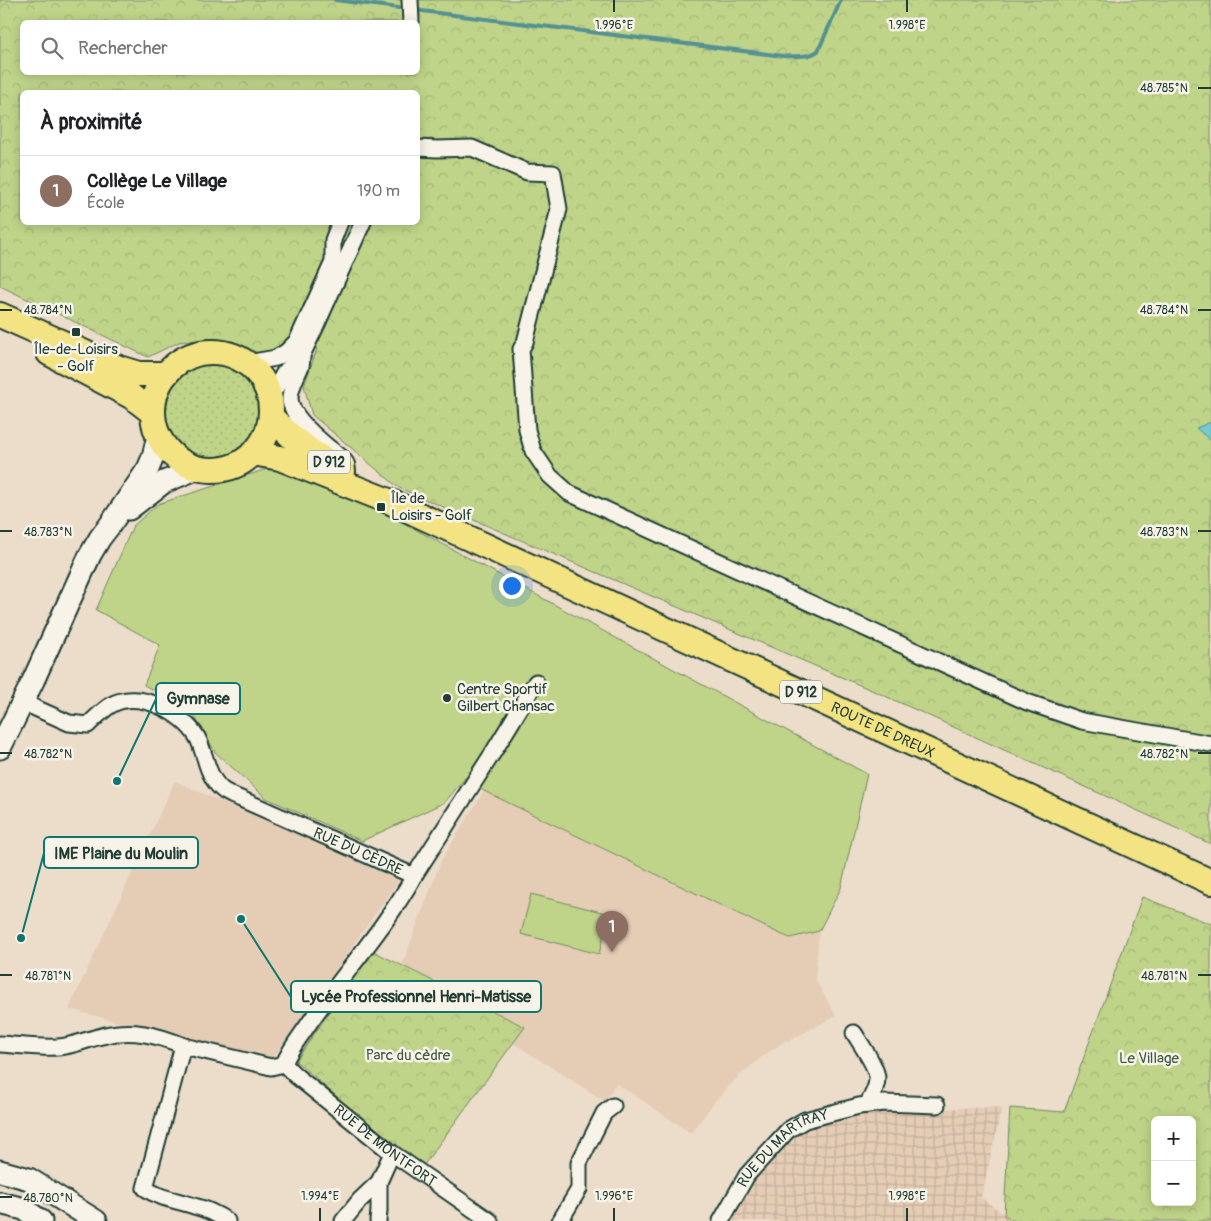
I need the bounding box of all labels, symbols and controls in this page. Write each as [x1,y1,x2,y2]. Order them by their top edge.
text: 1.996°E [595,18,633,33]
text: 1.998°E [888,18,926,33]
search box [20,20,420,75]
icon: search [38,34,66,62]
text: Rechercher [78,36,168,60]
text: 48.785°N [1140,81,1188,96]
text: À proximité [40,109,143,136]
text: Collège Le Village [87,169,227,193]
text: 1 [53,181,59,201]
text: 190 m [357,181,400,201]
text: École [87,193,124,213]
text: 48.784°N [24,303,72,318]
text: 48.784°N [1140,303,1188,318]
marker: Île-de-Loisirs - Golf [70,326,82,338]
place label: Île-de-Loisirs - Golf [34,340,118,376]
road number: D 912 [308,451,350,474]
place label: Île de Loisirs - Golf [391,489,472,525]
marker: Île de Loisirs - Golf [375,501,387,513]
text: 48.783°N [24,525,72,540]
text: 48.783°N [1140,525,1188,540]
your location [499,573,525,599]
place label: Centre Sportif Gilbert Chansac [457,680,555,716]
road number: D 912 [780,680,822,704]
callout: Gymnase [156,683,240,714]
text: Gymnase [166,689,231,709]
marker: Centre Sportif Gilbert Chansac [441,692,453,704]
street label: ROUTE DE DREUX [828,698,938,762]
text: 48.782°N [24,747,72,762]
text: 48.782°N [1140,747,1188,762]
street label: RUE DU CÈDRE [311,823,406,879]
callout: IME Plaine du Moulin [44,837,198,868]
text: IME Plaine du Moulin [54,844,188,864]
pin: 1 [596,911,628,952]
text: 48.781°N [25,969,71,984]
text: 48.781°N [1141,969,1187,984]
callout: Lycée Professionnel Henri-Matisse [291,981,541,1012]
text: Lycée Professionnel Henri-Matisse [301,987,532,1007]
park label: Parc du cèdre [366,1046,451,1065]
park label: Le Village [1119,1049,1180,1068]
street label: RUE DE MONTFORT [330,1100,440,1191]
street label: RUE DU MARTRAY [733,1105,831,1190]
map controls [1151,1116,1196,1206]
button: + [1151,1116,1196,1161]
button: − [1151,1161,1196,1206]
text: 1.994°E [301,1189,339,1204]
text: 1.996°E [595,1189,633,1204]
text: 1.998°E [888,1189,926,1204]
text: 48.780°N [23,1191,73,1206]

